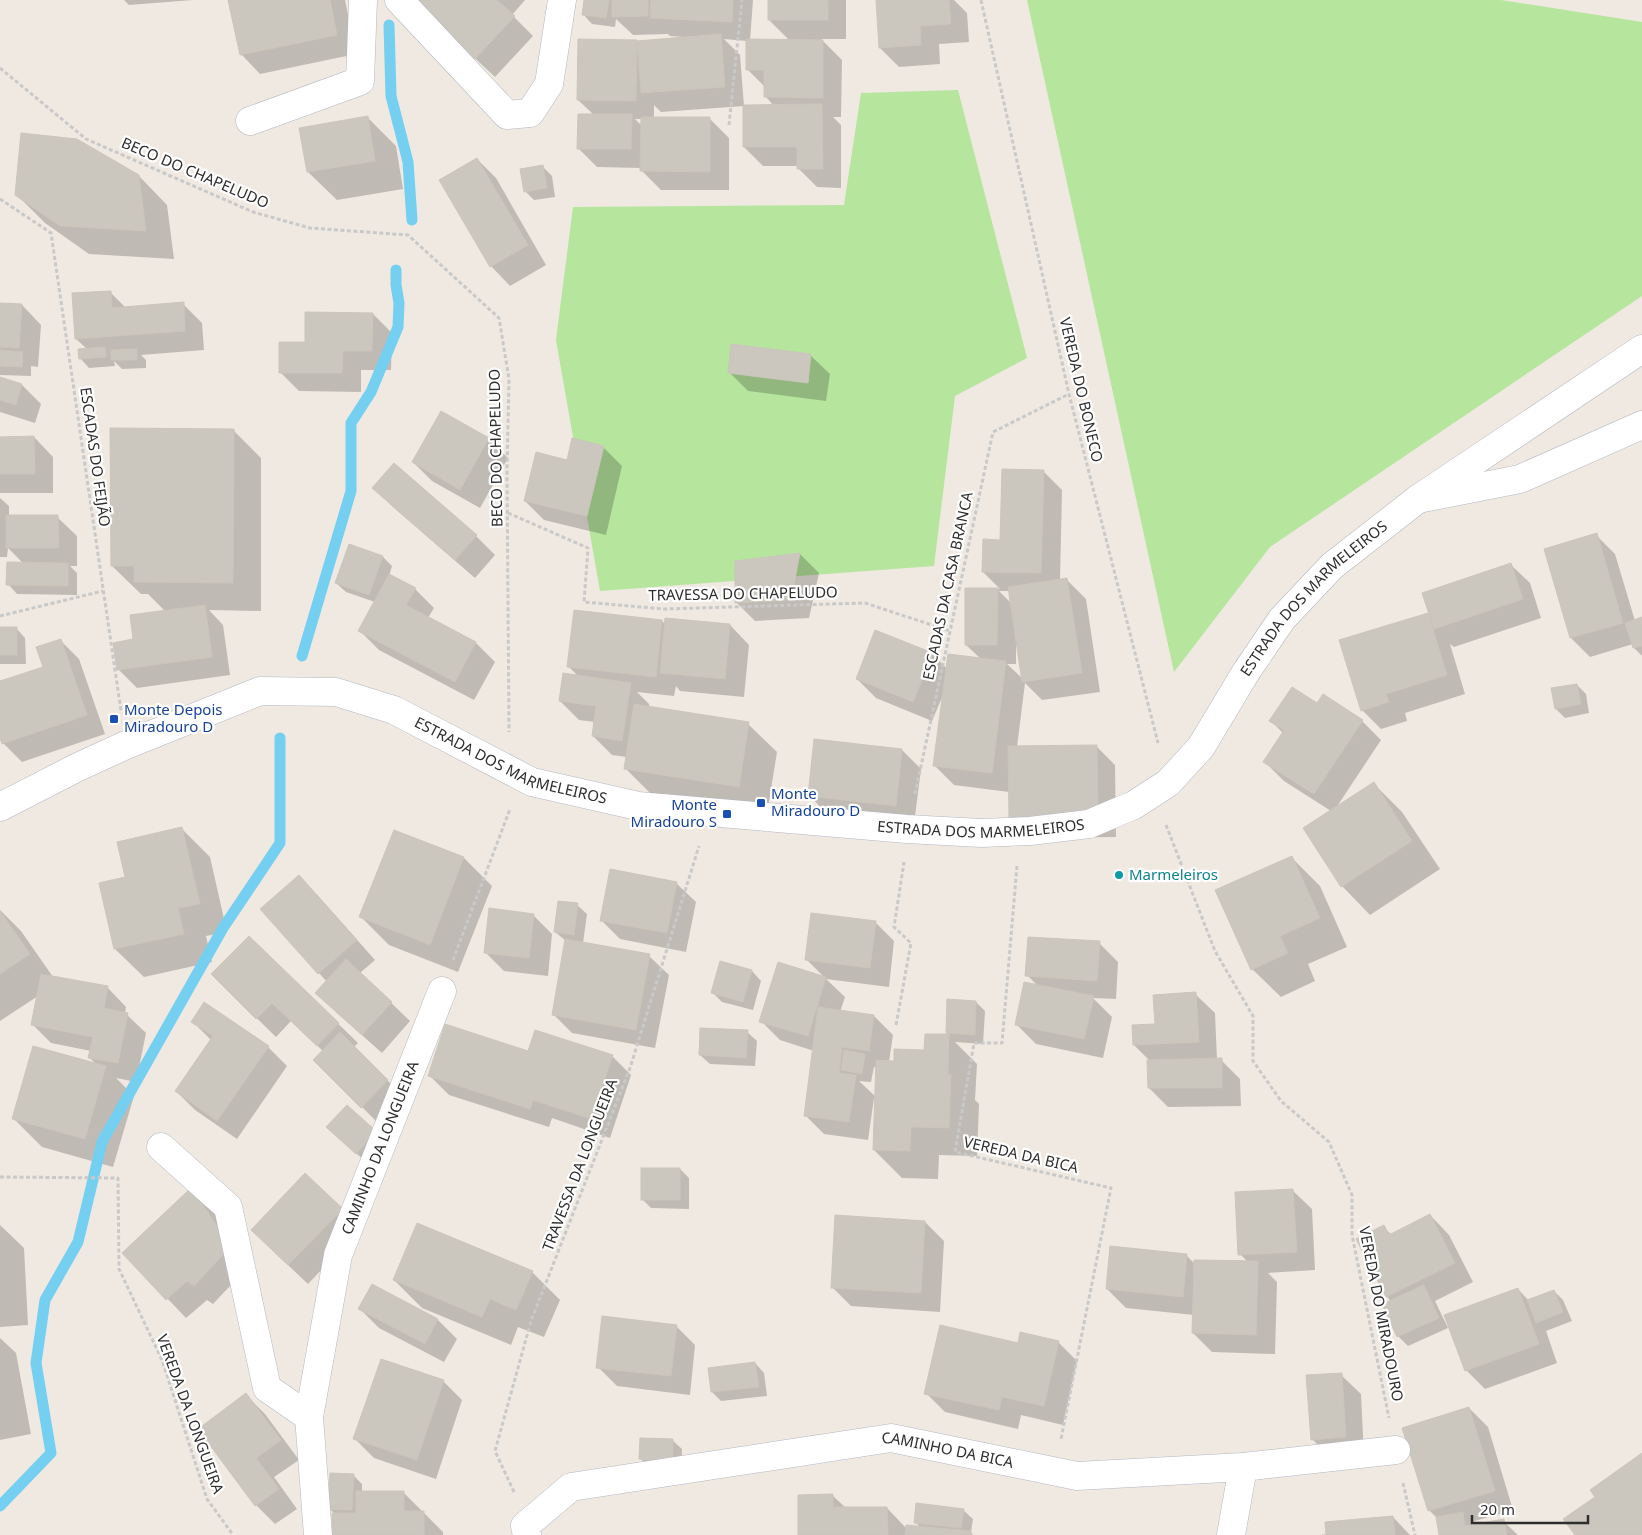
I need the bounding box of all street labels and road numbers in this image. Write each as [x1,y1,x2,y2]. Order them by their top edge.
street label: BECO DO CHAPELUDO [119,132,272,212]
street label: VEREDA DO BONECO [1056,316,1108,464]
street label: BECO DO CHAPELUDO [484,369,506,527]
street label: ESCADAS DO FEIJÃO [76,386,116,528]
street label: ESCADAS DA CASA BRANCA [917,489,977,682]
street label: ESTRADA DOS MARMELEIROS [1235,516,1391,680]
street label: TRAVESSA DO CHAPELUDO [648,581,838,605]
street label: ESTRADA DOS MARMELEIROS [411,712,609,808]
street label: ESTRADA DOS MARMELEIROS [876,814,1086,842]
street label: CAMINHO DA LONGUEIRA [336,1057,423,1237]
street label: TRAVESSA DA LONGUEIRA [537,1075,621,1254]
street label: VEREDA DA BICA [962,1131,1081,1177]
street label: VEREDA DO MIRADOURO [1355,1225,1409,1403]
street label: VEREDA DA LONGUEIRA [153,1331,229,1496]
street label: CAMINHO DA BICA [880,1427,1016,1472]

